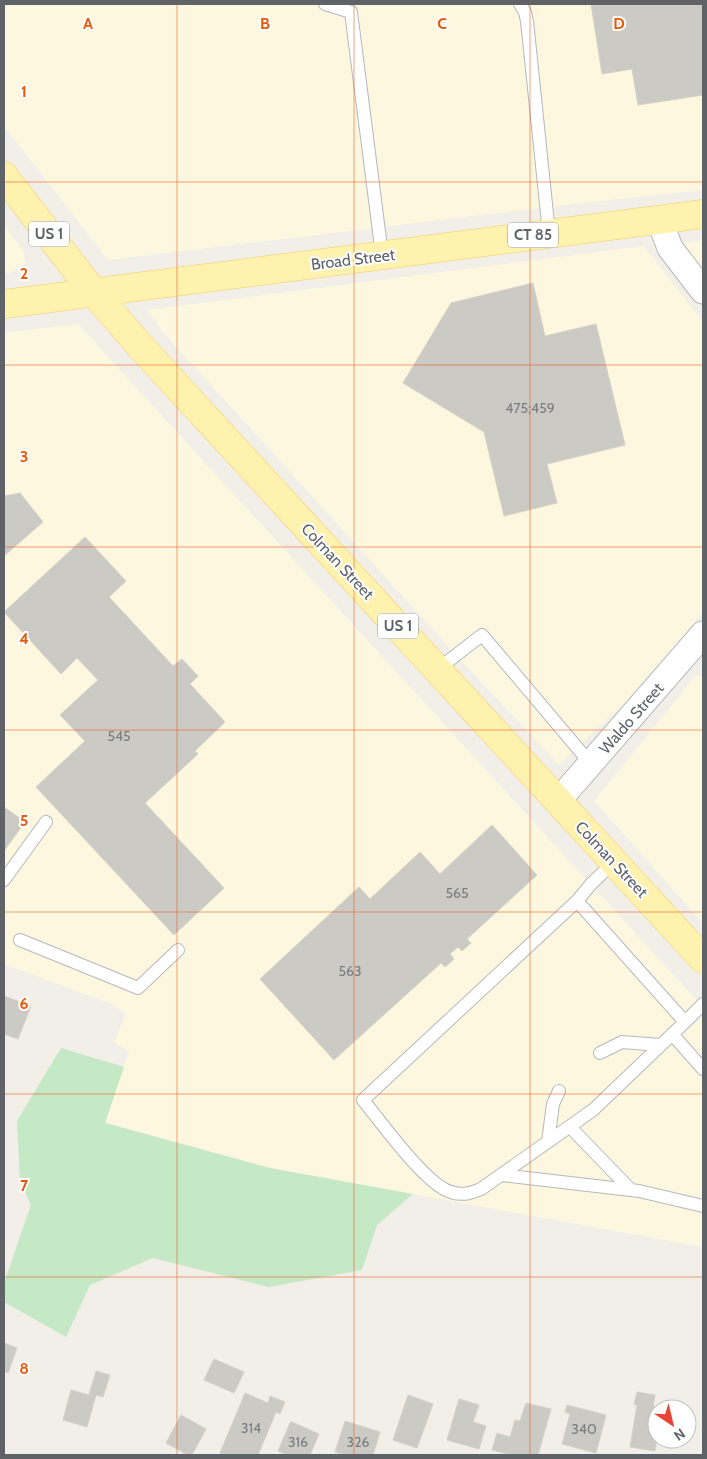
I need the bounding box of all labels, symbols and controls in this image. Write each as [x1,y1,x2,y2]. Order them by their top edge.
text: A [83,14,93,33]
text: B [260,14,270,33]
text: C [437,14,447,33]
text: D [613,14,625,33]
text: 1 [21,82,27,101]
road number: US 1 [29,222,69,246]
road number: CT 85 [508,222,558,248]
street label: Broad Street [310,245,397,274]
text: 2 [20,264,28,283]
house number: 475;459 [505,399,555,417]
text: 3 [20,447,28,466]
street label: Colman Street [297,519,378,604]
road number: US 1 [378,614,418,638]
text: 4 [19,629,29,648]
street label: Waldo Street [595,678,668,758]
house number: 545 [107,727,131,745]
text: 5 [20,811,28,830]
street label: Colman Street [571,817,652,902]
house number: 565 [445,884,469,902]
house number: 563 [338,962,362,980]
text: 6 [20,994,29,1013]
text: 7 [20,1176,29,1195]
text: 8 [19,1359,29,1378]
north arrow [647,1399,697,1449]
house number: 314 [241,1419,261,1437]
house number: 340 [571,1420,597,1438]
text: N [670,1424,689,1445]
house number: 316 [288,1433,308,1451]
house number: 326 [347,1433,369,1451]

